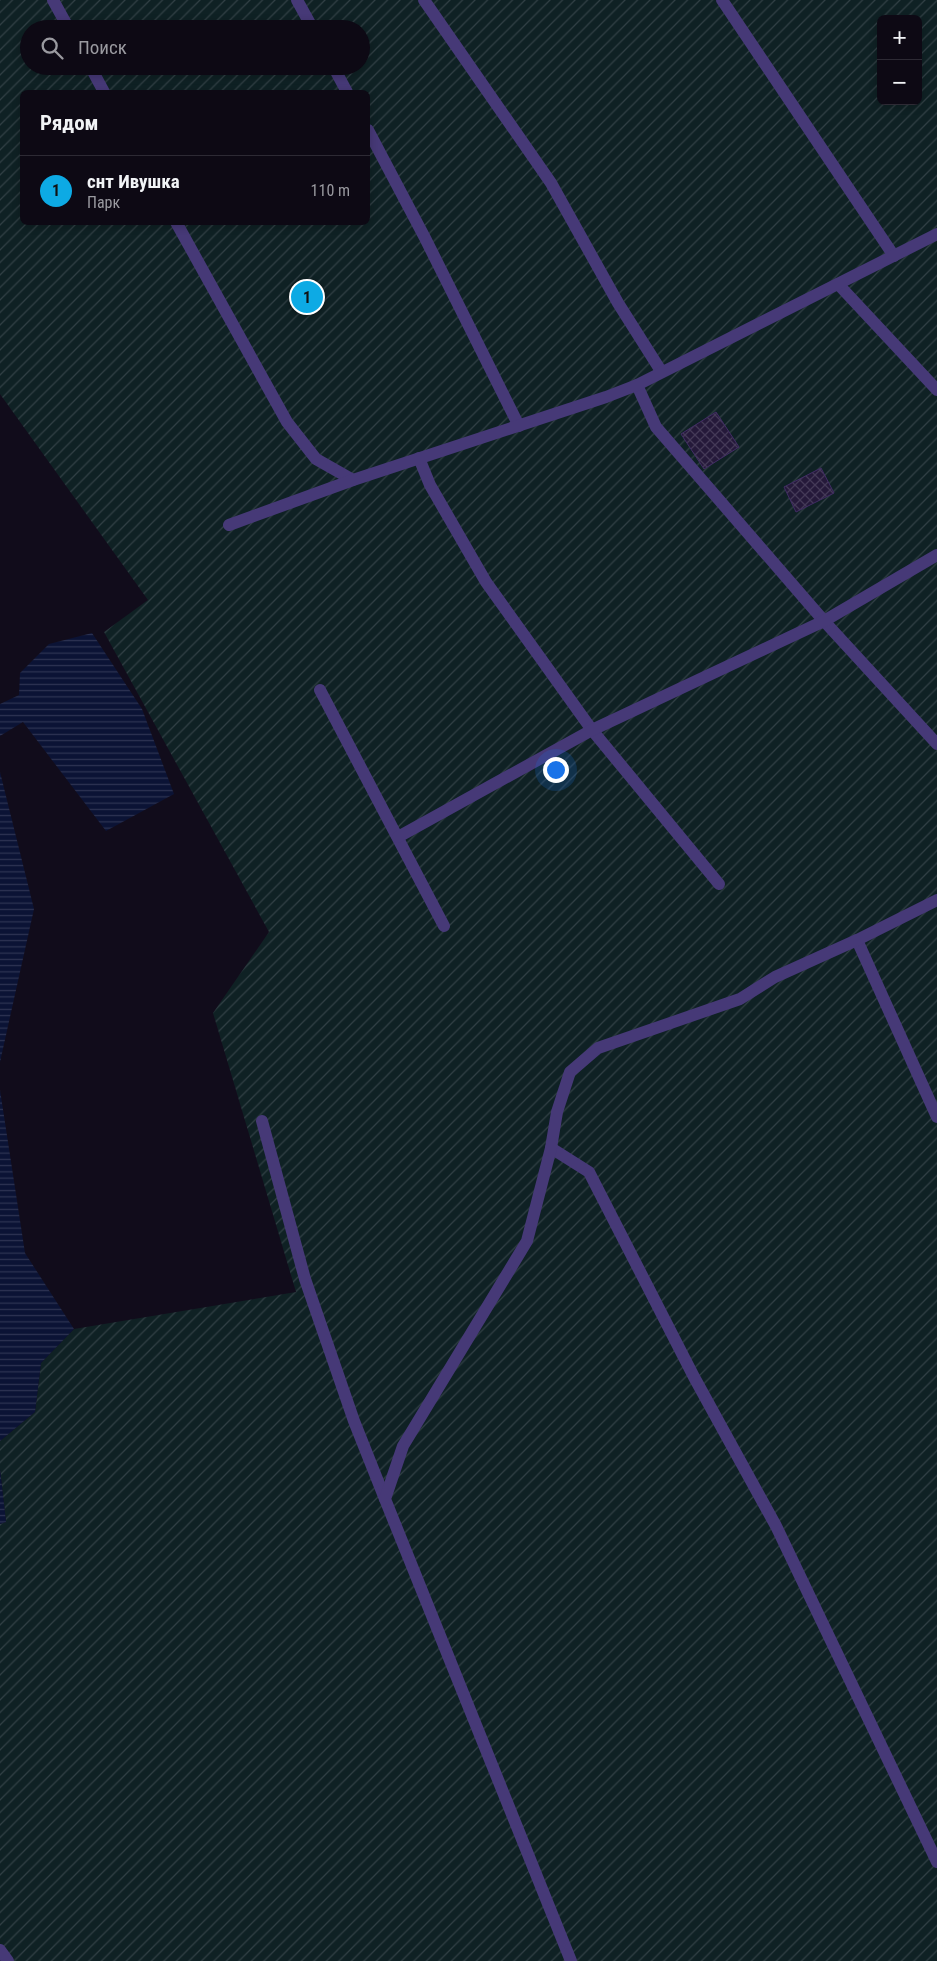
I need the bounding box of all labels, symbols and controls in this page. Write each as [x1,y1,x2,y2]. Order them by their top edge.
map controls [877,15,922,105]
button: + [877,15,922,60]
search box [20,20,370,75]
icon: search [38,34,66,62]
text: Поиск [78,36,127,59]
button: − [877,60,922,105]
text: Рядом [40,111,99,135]
text: снт Ивушка [87,170,180,193]
text: 1 [52,181,60,200]
text: 110 m [311,181,350,200]
text: Парк [87,193,120,212]
pin: 1 [291,278,323,316]
your location [543,757,569,783]

